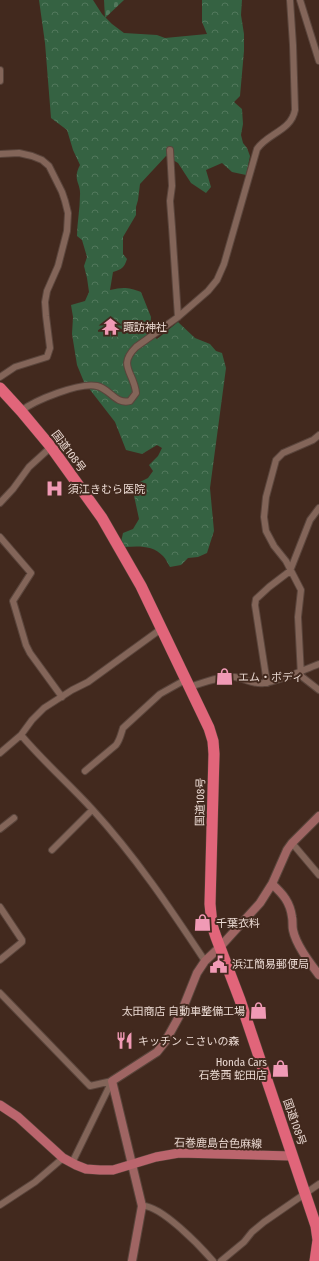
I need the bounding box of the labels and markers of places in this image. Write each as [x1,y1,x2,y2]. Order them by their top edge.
temple icon: 諏訪神社 [100,317,120,337]
place label: 諏訪神社 [123,321,167,334]
hospital icon: 須江きむら医院 [45,479,65,499]
place label: 須江きむら医院 [68,483,145,496]
shop icon: エム・ボディ [215,667,235,687]
place label: エム・ボディ [238,671,303,684]
shop icon: 千葉衣料 [193,913,213,933]
place label: 千葉衣料 [216,917,260,930]
public building icon: 浜江簡易郵便局 [209,954,229,974]
place label: 浜江簡易郵便局 [232,958,309,971]
shop icon: 太田商店 自動車整備工場 [248,1001,268,1021]
place label: 太田商店 自動車整備工場 [121,1005,245,1018]
restaurant icon: キッチン こさいの森 [115,1031,135,1051]
place label: キッチン こさいの森 [138,1035,240,1048]
place label: Honda Cars 石巻西 蛇田店 [198,1056,267,1082]
shop icon: Honda Cars 石巻西 蛇田店 [270,1058,290,1078]

